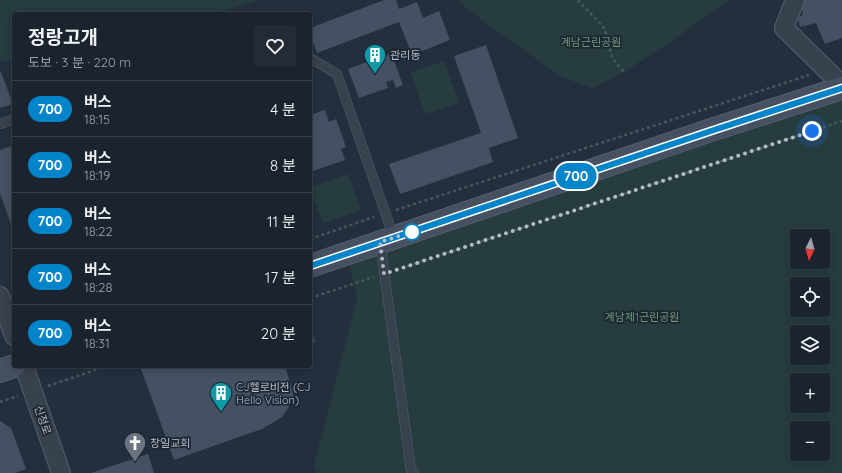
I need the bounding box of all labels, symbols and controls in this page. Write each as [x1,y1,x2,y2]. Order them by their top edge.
text: 정랑고개 [28,25,98,49]
button: heart [254,25,296,67]
park label: 계남근린공원 [561,35,621,49]
building icon: 관리동 [362,42,388,75]
place label: 관리동 [390,48,420,62]
text: 도보 · 3 분 · 220 m [28,54,131,70]
text: 버스 [84,92,112,111]
text: 700 [38,100,62,118]
text: 4 분 [270,100,296,119]
text: 18:15 [84,111,110,127]
your location [802,121,822,141]
text: 버스 [84,148,112,167]
text: 700 [38,156,62,174]
text: 8 분 [270,156,296,175]
line badge: 700 [553,163,599,189]
text: 18:19 [84,167,110,183]
text: 700 [564,167,588,185]
text: 버스 [84,204,112,223]
text: 700 [38,212,62,230]
text: 11 분 [267,212,296,231]
text: 18:22 [84,223,113,239]
unlabelled marker [403,223,421,241]
north arrow [790,229,830,269]
map controls [790,229,830,461]
text: 버스 [84,260,112,279]
text: 700 [38,268,62,286]
text: 17 분 [265,268,296,287]
button: locate [790,277,830,317]
text: 18:28 [84,279,112,295]
park label: 계남제1근린공원 [605,310,679,324]
text: 버스 [84,316,112,335]
text: 700 [38,324,62,342]
text: 20 분 [261,324,296,343]
button: layers [790,325,830,365]
text: 18:31 [84,335,110,351]
button: + [790,373,830,413]
building icon: CJ헬로비전 (CJ Hello Vision) [208,380,234,413]
place label: CJ헬로비전 (CJ Hello Vision) [236,380,311,407]
street label: 신정로 [31,403,55,437]
button: − [790,421,830,461]
church icon: 창일교회 [122,430,148,463]
place label: 창일교회 [150,436,190,450]

